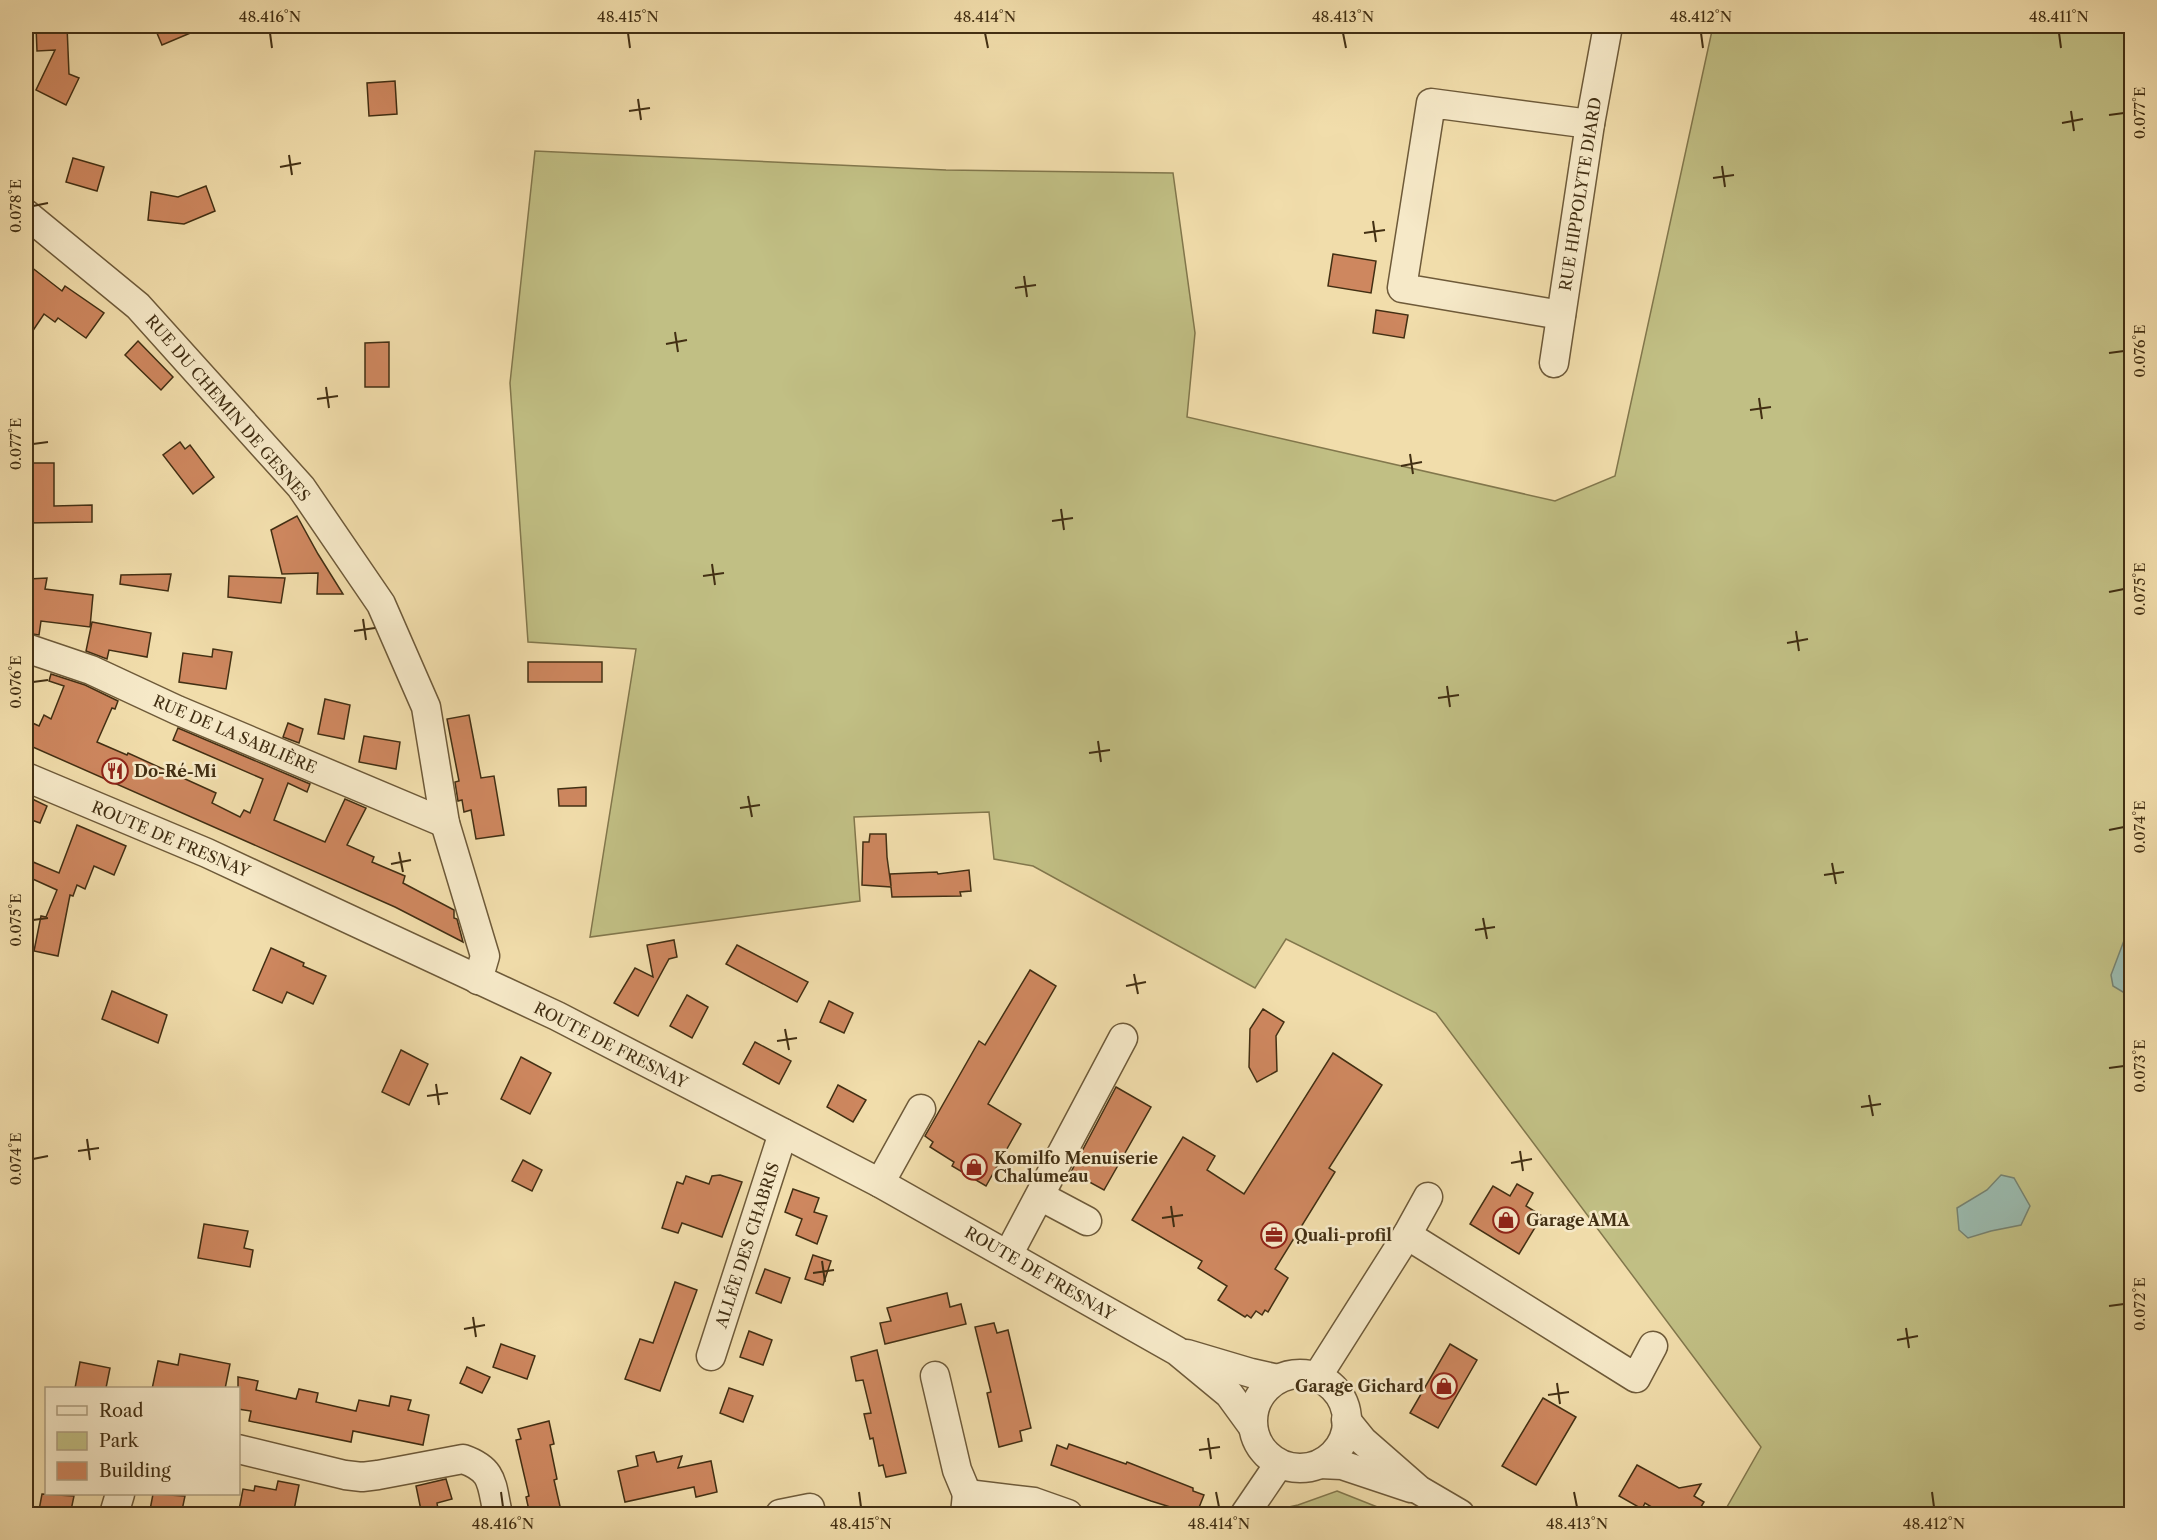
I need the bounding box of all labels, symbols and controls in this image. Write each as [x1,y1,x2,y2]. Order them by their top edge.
text: 48.416°N [239,7,301,26]
text: 48.415°N [597,7,659,26]
text: 48.414°N [954,7,1016,26]
text: 48.413°N [1312,7,1374,26]
text: 48.412°N [1670,7,1732,26]
text: 48.411°N [2029,7,2089,26]
text: 0.077°E [2130,87,2149,139]
street label: RUE HIPPOLYTE DIARD [1555,96,1605,292]
text: 0.078°E [6,179,25,233]
street label: RUE DU CHEMIN DE GESNES [141,311,315,505]
text: 0.076°E [2130,324,2149,378]
text: 0.077°E [6,418,25,470]
text: 0.075°E [2130,562,2149,616]
text: 0.076°E [6,655,25,709]
street label: RUE DE LA SABLIÈRE [150,690,320,778]
restaurant icon: Do-Ré-Mi [100,756,130,786]
place label: Do-Ré-Mi [134,761,217,781]
street label: ROUTE DE FRESNAY [89,797,254,882]
text: 0.074°E [2130,800,2149,854]
text: 0.075°E [6,893,25,947]
street label: ROUTE DE FRESNAY [531,997,692,1093]
text: 0.073°E [2130,1039,2149,1093]
text: 0.074°E [6,1132,25,1186]
place label: Komilfo Menuiserie Chalumeau [994,1148,1158,1186]
shop icon: Komilfo Menuiserie Chalumeau [959,1152,989,1182]
street label: ALLÉE DES CHABRIS [710,1160,783,1331]
shop icon: Garage AMA [1491,1205,1521,1235]
place label: Garage AMA [1526,1210,1630,1230]
office icon: Quali-profil [1259,1220,1289,1250]
street label: ROUTE DE FRESNAY [961,1222,1119,1325]
place label: Quali-profil [1294,1225,1392,1245]
text: 0.072°E [2130,1277,2149,1331]
shop icon: Garage Gichard [1429,1371,1459,1401]
place label: Garage Gichard [1295,1376,1424,1396]
legend [45,1387,240,1495]
text: Road [99,1400,144,1422]
text: Park [99,1430,140,1452]
text: Building [99,1460,171,1482]
text: 48.416°N [472,1514,534,1533]
text: 48.415°N [830,1514,892,1533]
text: 48.414°N [1188,1514,1250,1533]
text: 48.413°N [1546,1514,1608,1533]
text: 48.412°N [1903,1514,1965,1533]

